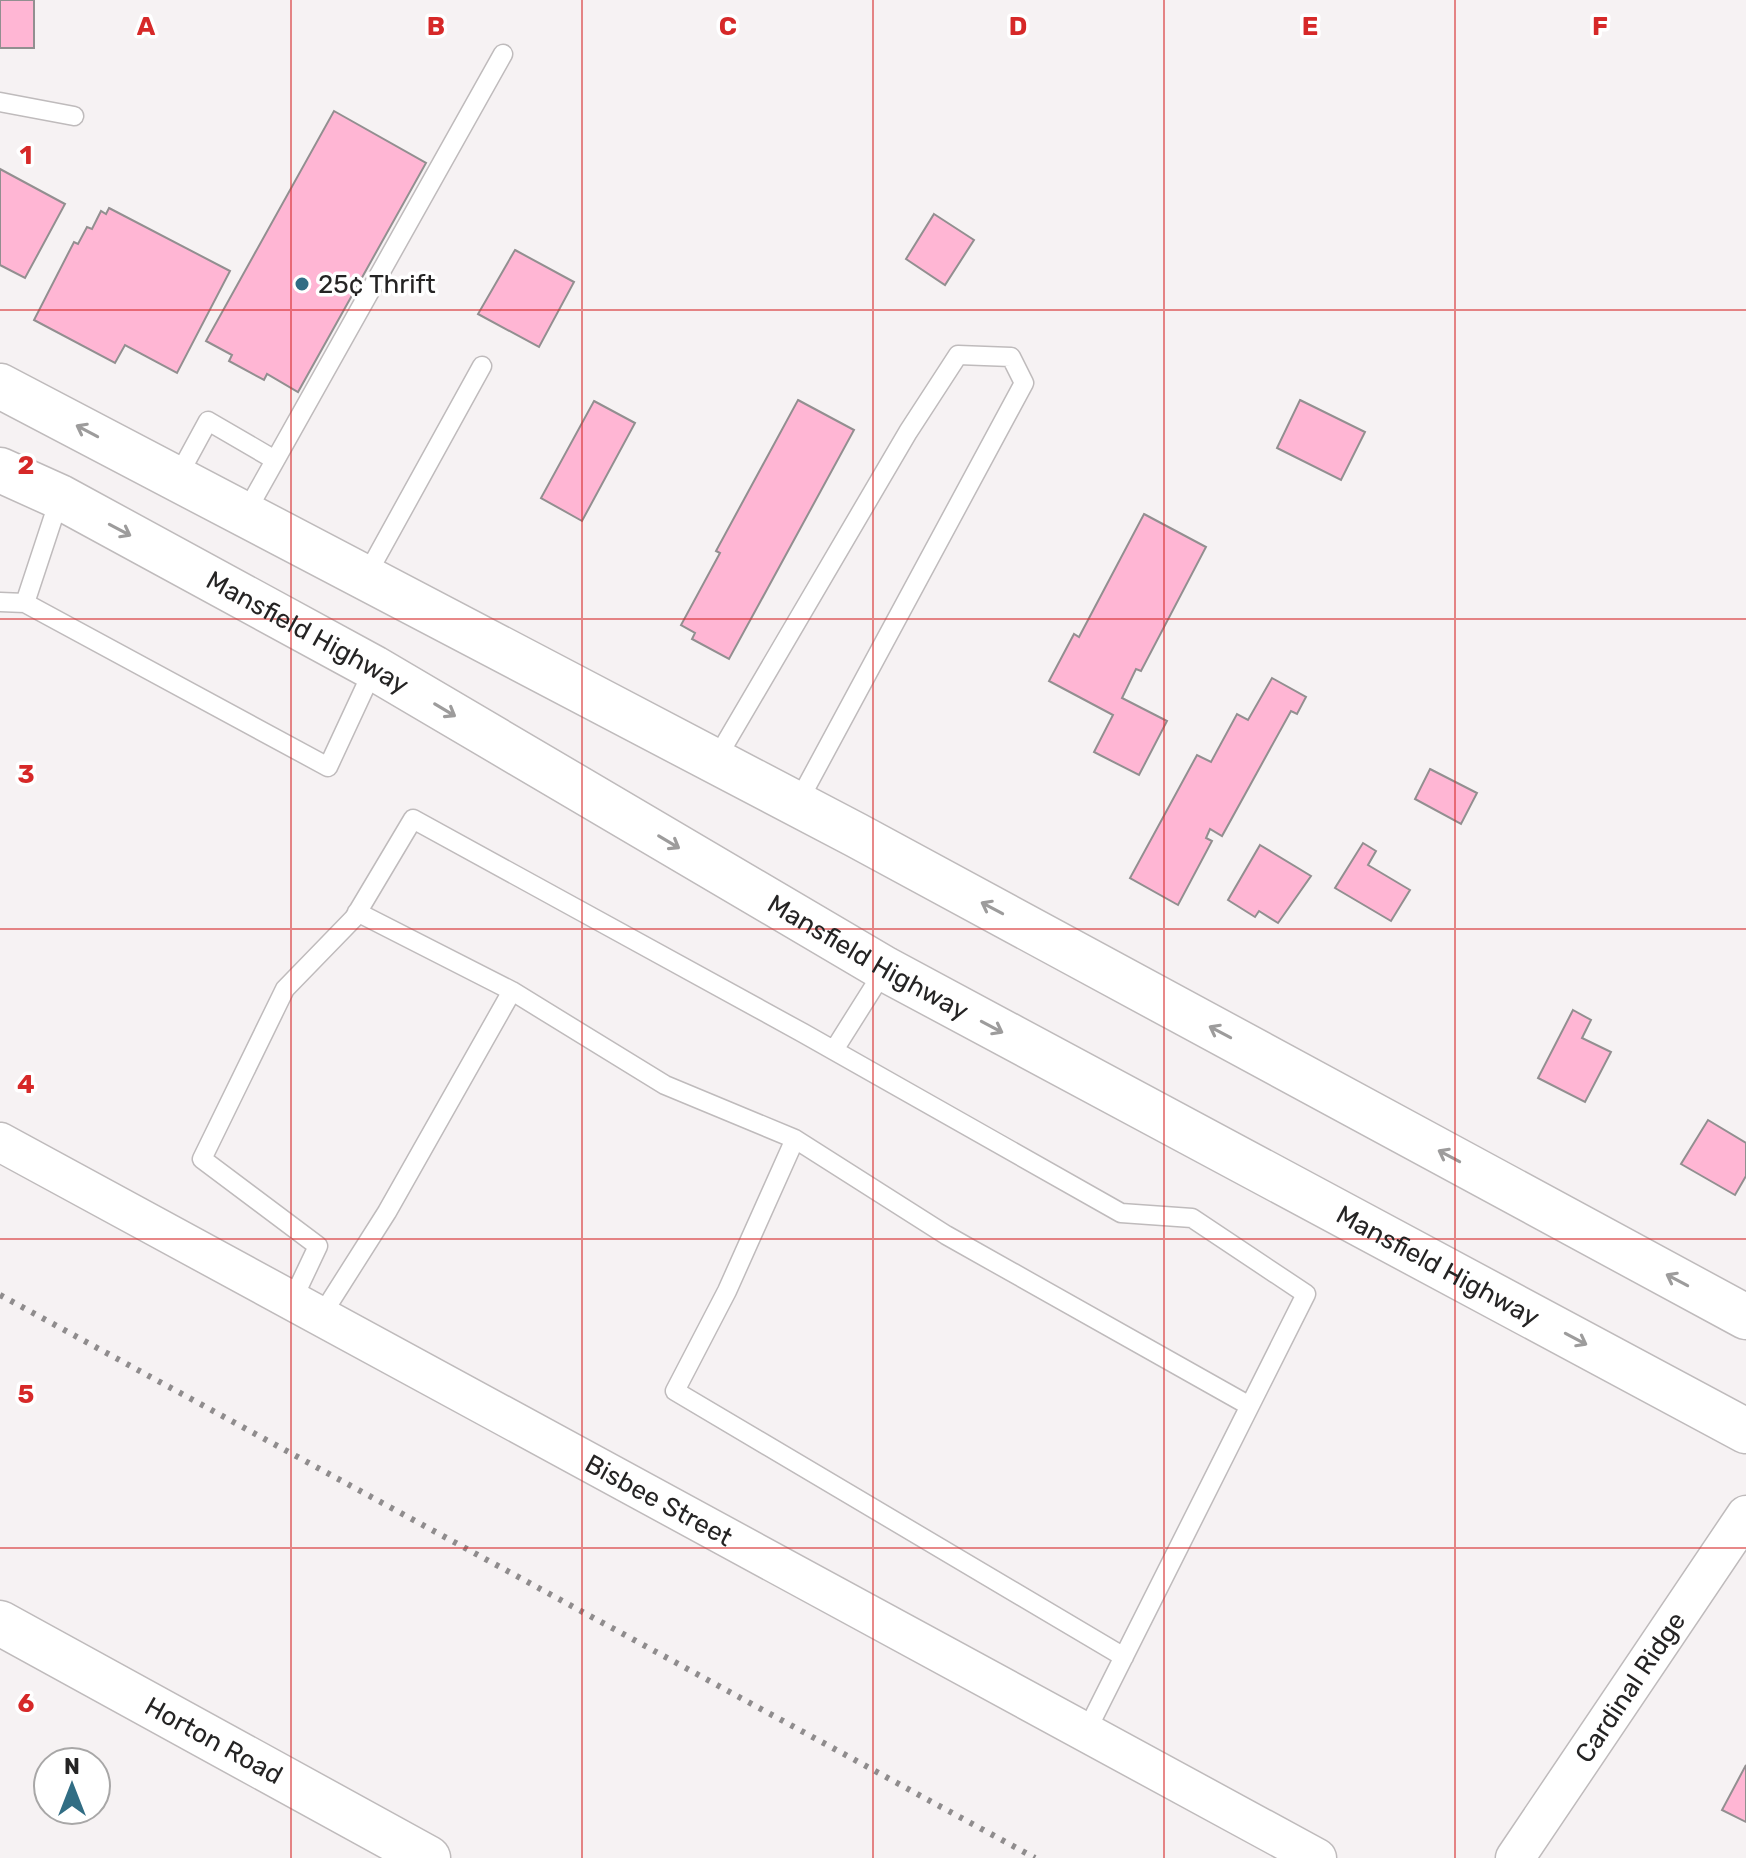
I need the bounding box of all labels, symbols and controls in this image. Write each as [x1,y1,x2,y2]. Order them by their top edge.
text: A [137,11,156,42]
text: B [427,11,445,42]
text: C [719,11,737,42]
text: D [1009,11,1027,42]
text: E [1302,11,1318,42]
text: F [1592,11,1608,42]
text: 1 [20,140,32,171]
place label: 25¢ Thrift [318,269,436,300]
marker: 25¢ Thrift [293,275,311,293]
one-way arrow [76,423,100,439]
text: 2 [18,450,34,481]
one-way arrow [107,523,131,538]
street label: Mansfield Highway [201,564,414,700]
one-way arrow [433,702,456,718]
text: 3 [17,759,35,790]
one-way arrow [657,834,680,850]
street label: Mansfield Highway [762,888,974,1026]
one-way arrow [980,900,1004,916]
one-way arrow [980,1019,1003,1035]
one-way arrow [1209,1024,1233,1040]
text: 4 [17,1069,35,1100]
one-way arrow [1438,1148,1461,1164]
street label: Mansfield Highway [1331,1199,1545,1333]
one-way arrow [1666,1272,1690,1287]
one-way arrow [1563,1332,1587,1348]
text: 5 [18,1379,34,1410]
street label: Bisbee Street [580,1448,738,1553]
street label: Cardinal Ridge [1568,1606,1692,1768]
text: 6 [18,1688,35,1719]
street label: Horton Road [140,1690,288,1791]
north arrow [32,1746,112,1826]
text: N [64,1753,80,1780]

